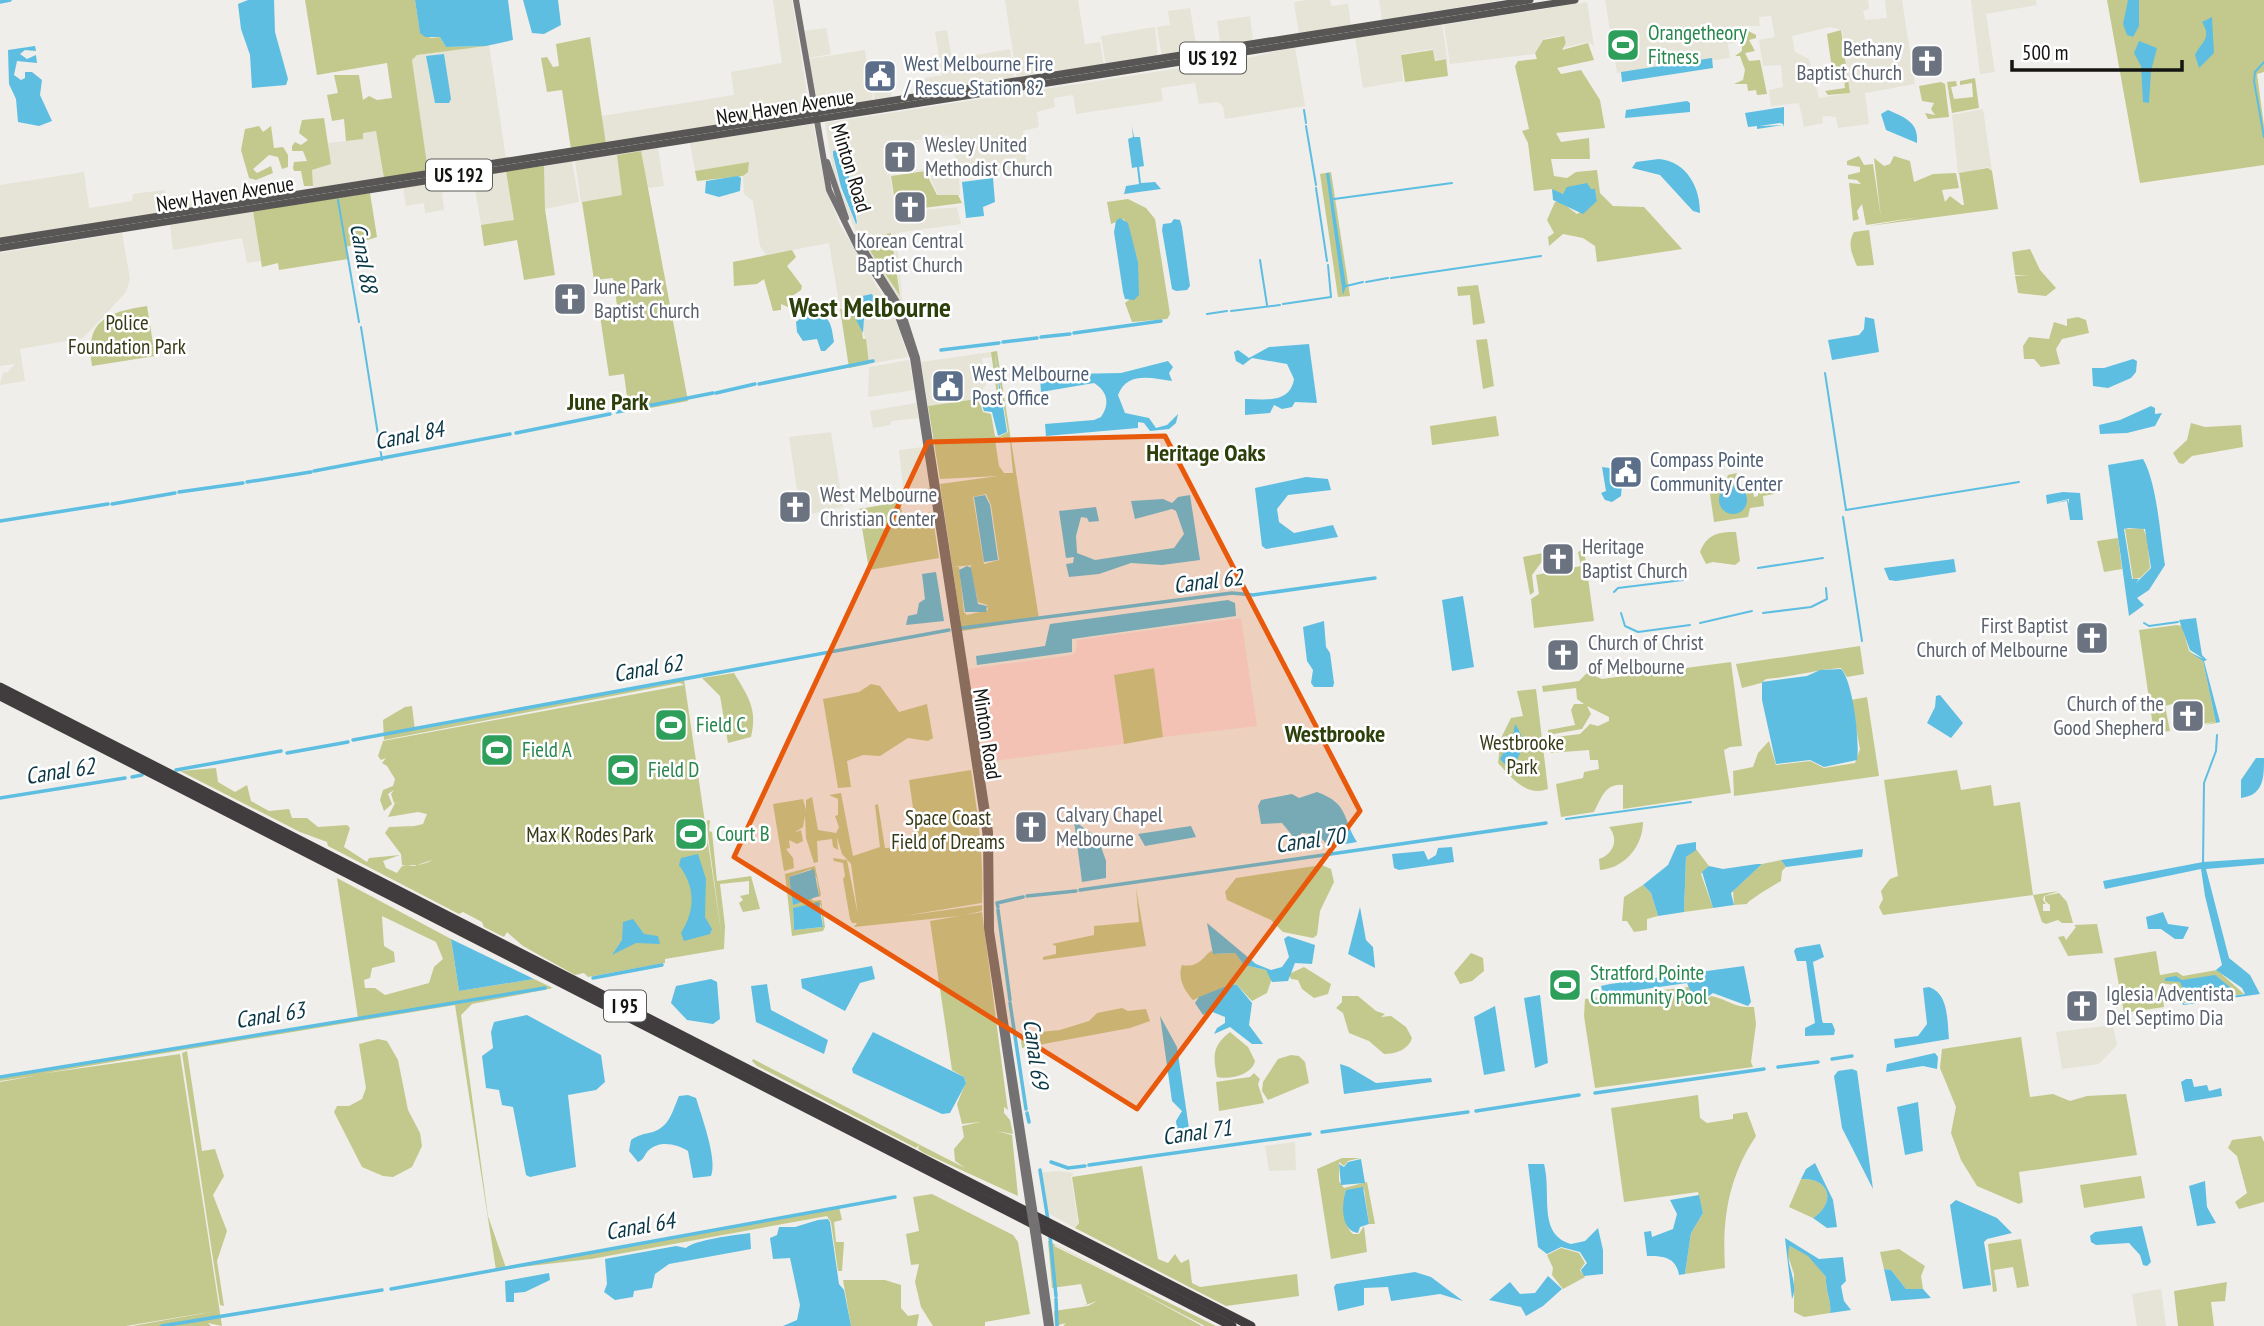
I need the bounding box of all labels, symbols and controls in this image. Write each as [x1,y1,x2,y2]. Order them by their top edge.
place label: Orangetheory Fitness [1648,19,1747,70]
sports icon: Orangetheory Fitness [1604,26,1642,64]
scale bar [2012,28,2182,72]
place label: Bethany Baptist Church [1796,35,1902,86]
text: 500 m [2022,39,2068,66]
church icon: Bethany Baptist Church [1908,42,1946,80]
road number: US 192 [1180,43,1246,74]
place label: West Melbourne Fire / Rescue Station 82 [903,50,1053,101]
public building icon: West Melbourne Fire / Rescue Station 82 [861,57,899,95]
street label: New Haven Avenue [714,82,856,131]
street label: Minton Road [825,120,878,215]
place label: Wesley United Methodist Church [925,131,1053,182]
church icon: Wesley United Methodist Church [881,138,919,176]
road number: US 192 [426,160,492,190]
street label: New Haven Avenue [154,169,296,218]
church icon: Korean Central Baptist Church [891,188,929,226]
water label: Canal 88 [344,221,385,297]
place label: Korean Central Baptist Church [857,227,964,278]
place label: June Park Baptist Church [593,273,700,324]
church icon: June Park Baptist Church [551,280,589,318]
district label: West Melbourne [788,288,951,325]
park label: Police Foundation Park [68,309,186,360]
place label: West Melbourne Post Office [972,360,1089,411]
public building icon: West Melbourne Post Office [929,367,967,405]
district label: June Park [566,386,649,417]
water label: Canal 84 [372,413,447,455]
district label: Heritage Oaks [1146,437,1266,468]
place label: Compass Pointe Community Center [1650,446,1783,497]
public building icon: Compass Pointe Community Center [1607,453,1645,491]
place label: West Melbourne Christian Center [820,481,937,532]
church icon: West Melbourne Christian Center [776,488,814,526]
place label: Heritage Baptist Church [1582,533,1688,584]
church icon: Heritage Baptist Church [1539,540,1577,578]
water label: Canal 62 [1172,562,1247,599]
place label: First Baptist Church of Melbourne [1917,612,2068,663]
church icon: First Baptist Church of Melbourne [2073,619,2111,657]
place label: Church of Christ of Melbourne [1588,629,1704,680]
church icon: Church of Christ of Melbourne [1544,636,1582,674]
water label: Canal 62 [611,647,687,688]
street label: Minton Road [967,687,1008,781]
place label: Church of the Good Shepherd [2053,690,2164,741]
church icon: Church of the Good Shepherd [2169,697,2207,735]
sports icon: Field C [652,706,690,744]
place label: Field C [696,711,746,738]
district label: Westbrooke [1284,718,1385,749]
park label: Westbrooke Park [1480,729,1564,780]
sports icon: Field A [478,731,516,769]
place label: Field A [522,736,572,763]
water label: Canal 62 [23,750,99,790]
sports icon: Field D [604,751,642,789]
place label: Field D [648,756,699,783]
place label: Calvary Chapel Melbourne [1056,801,1163,852]
park label: Space Coast Field of Dreams [891,804,1005,855]
church icon: Calvary Chapel Melbourne [1012,808,1050,846]
sports icon: Court B [672,815,710,853]
place label: Court B [716,820,770,847]
water label: Canal 70 [1273,820,1349,859]
park label: Max K Rodes Park [526,821,654,848]
place label: Stratford Pointe Community Pool [1590,959,1708,1010]
sports icon: Stratford Pointe Community Pool [1546,966,1584,1004]
place label: Iglesia Adventista Del Septimo Dia [2106,980,2234,1031]
church icon: Iglesia Adventista Del Septimo Dia [2063,987,2101,1025]
road number: I 95 [604,990,646,1022]
water label: Canal 63 [233,994,309,1034]
water label: Canal 69 [1017,1017,1056,1093]
water label: Canal 71 [1160,1112,1234,1151]
water label: Canal 64 [603,1205,678,1246]

